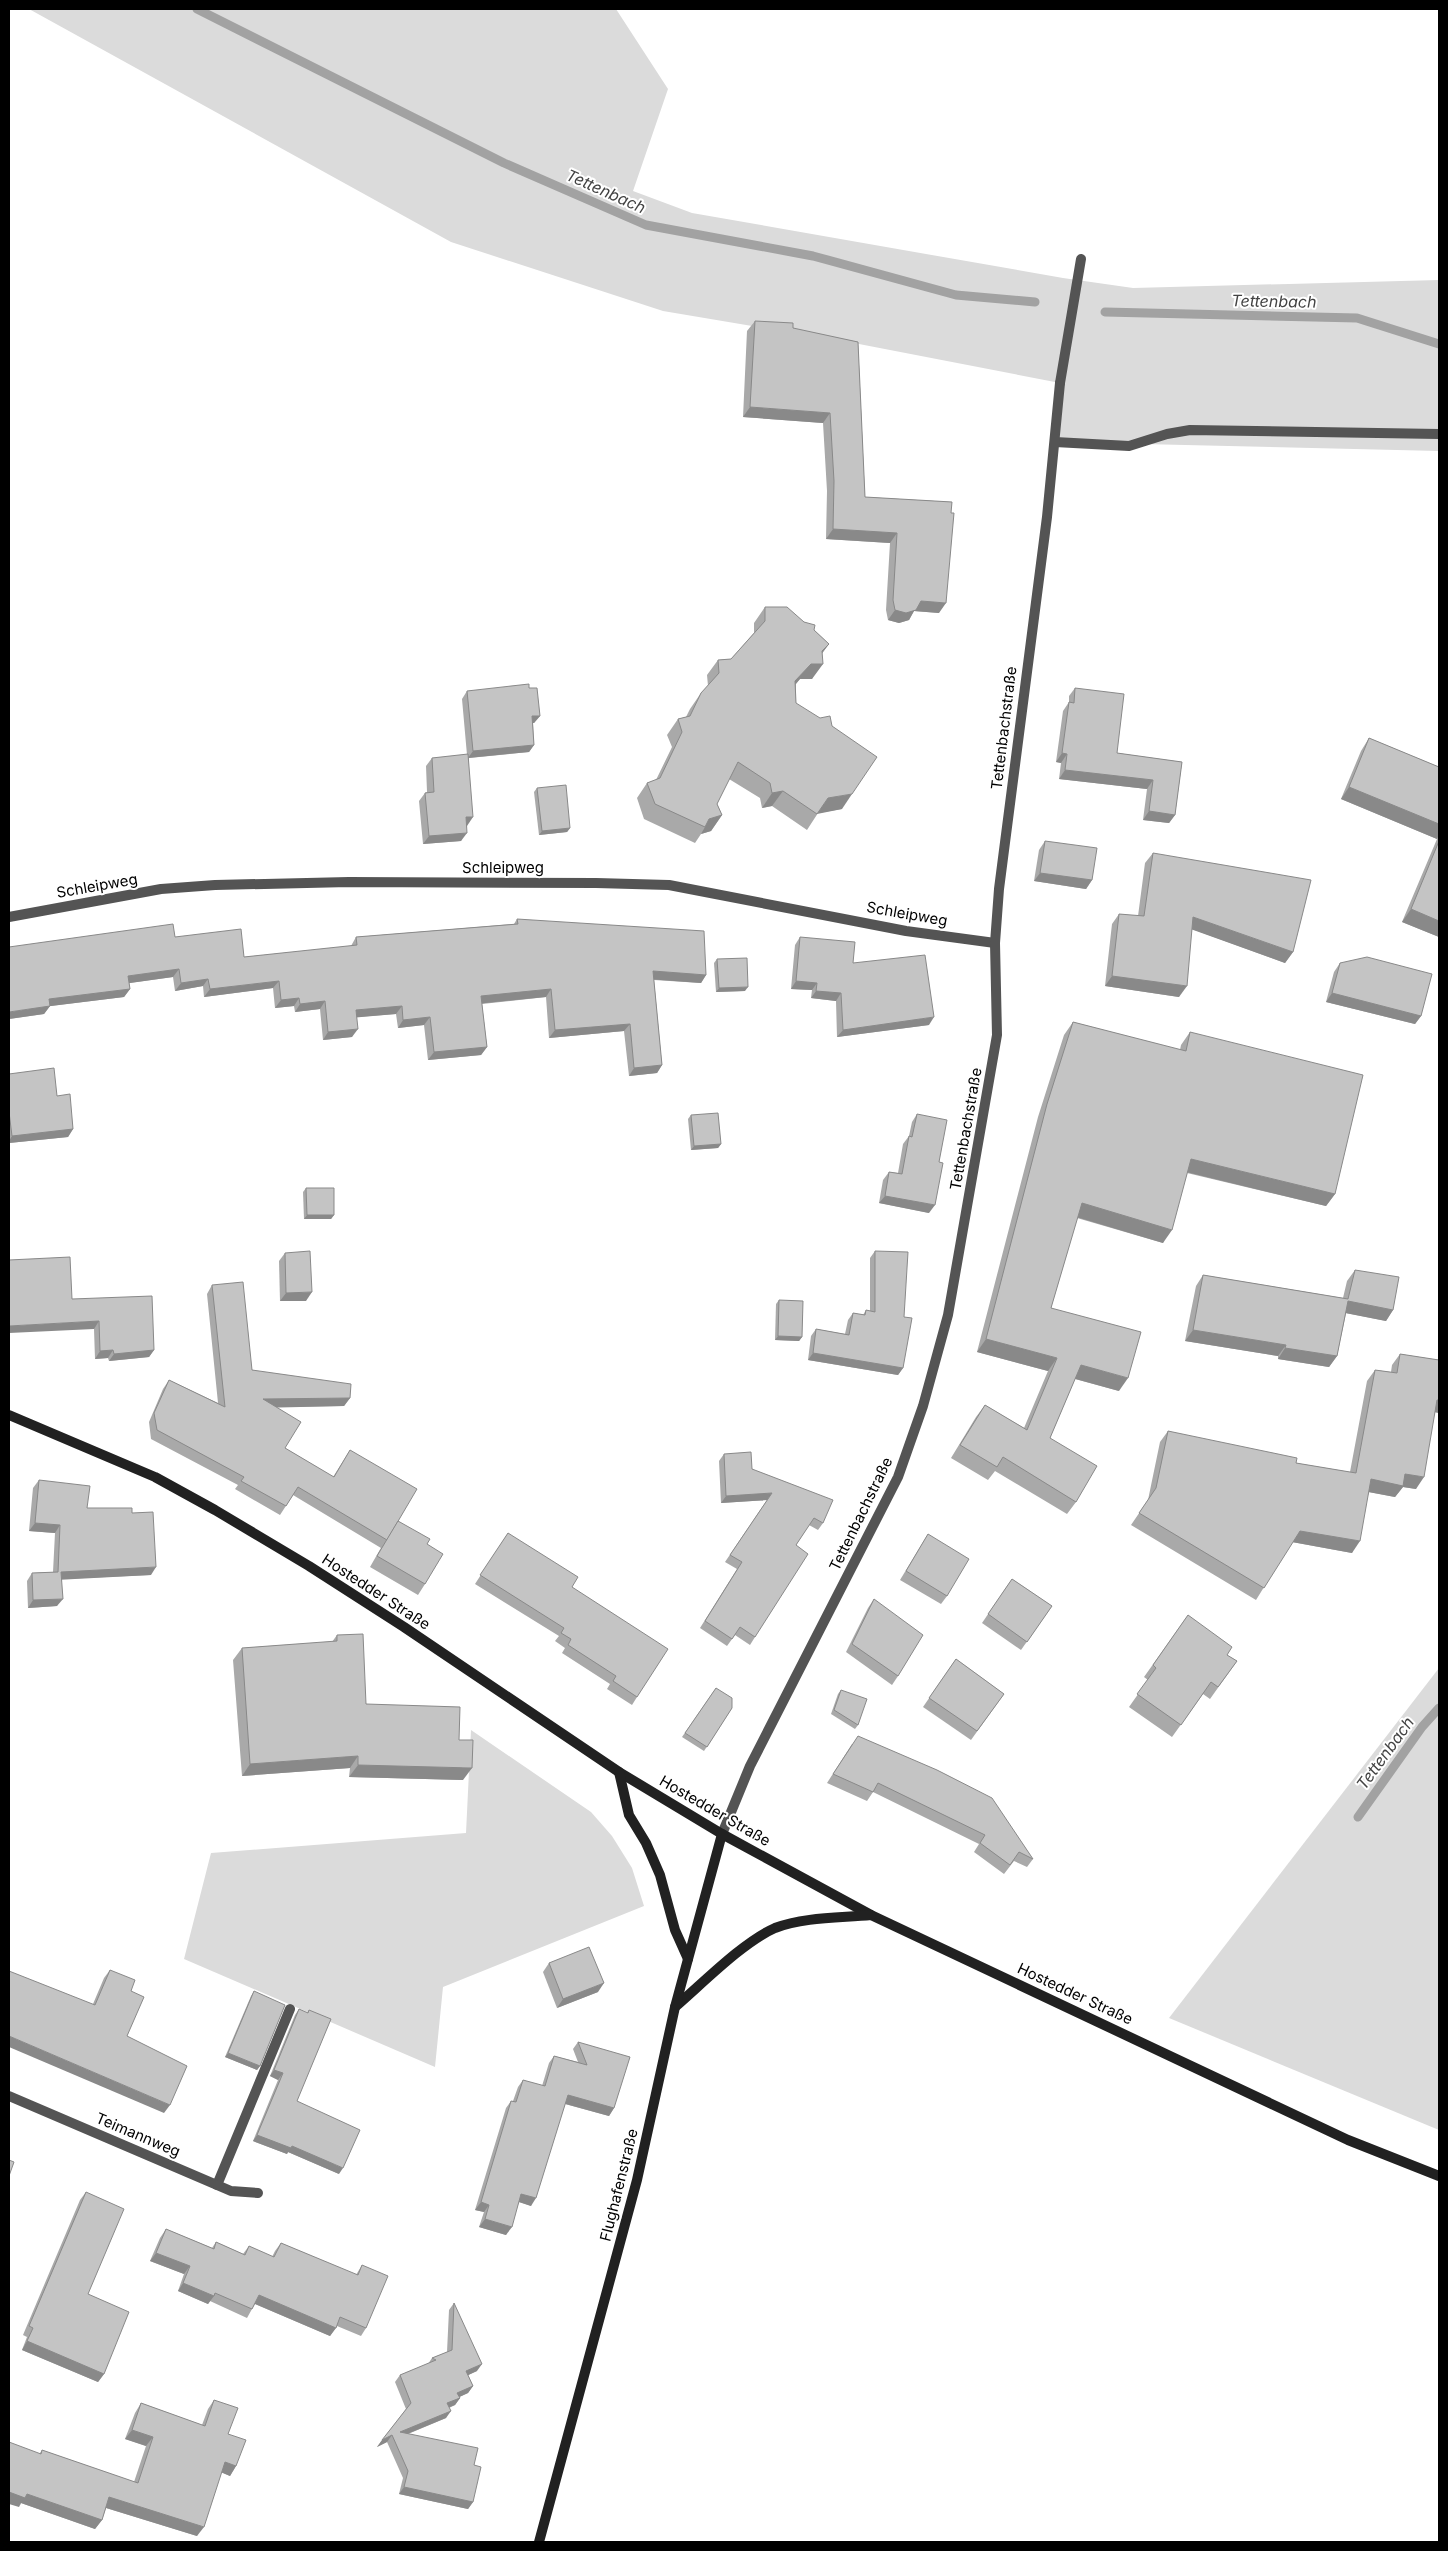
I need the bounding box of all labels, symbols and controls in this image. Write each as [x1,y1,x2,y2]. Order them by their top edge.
water label: Tettenbach [563,165,649,217]
water label: Tettenbach [1231,290,1317,312]
street label: Tettenbachstraße [987,665,1021,791]
street label: Schleipweg [462,858,544,877]
street label: Schleipweg [55,869,139,902]
street label: Schleipweg [865,897,949,930]
street label: Tettenbachstraße [945,1066,986,1192]
street label: Tettenbachstraße [825,1454,896,1574]
street label: Hostedder Straße [319,1550,434,1634]
water label: Tettenbach [1352,1713,1418,1793]
street label: Hostedder Straße [656,1771,774,1850]
street label: Hostedder Straße [1014,1958,1136,2029]
street label: Teimannweg [93,2108,183,2161]
street label: Flughafenstraße [595,2127,642,2243]

